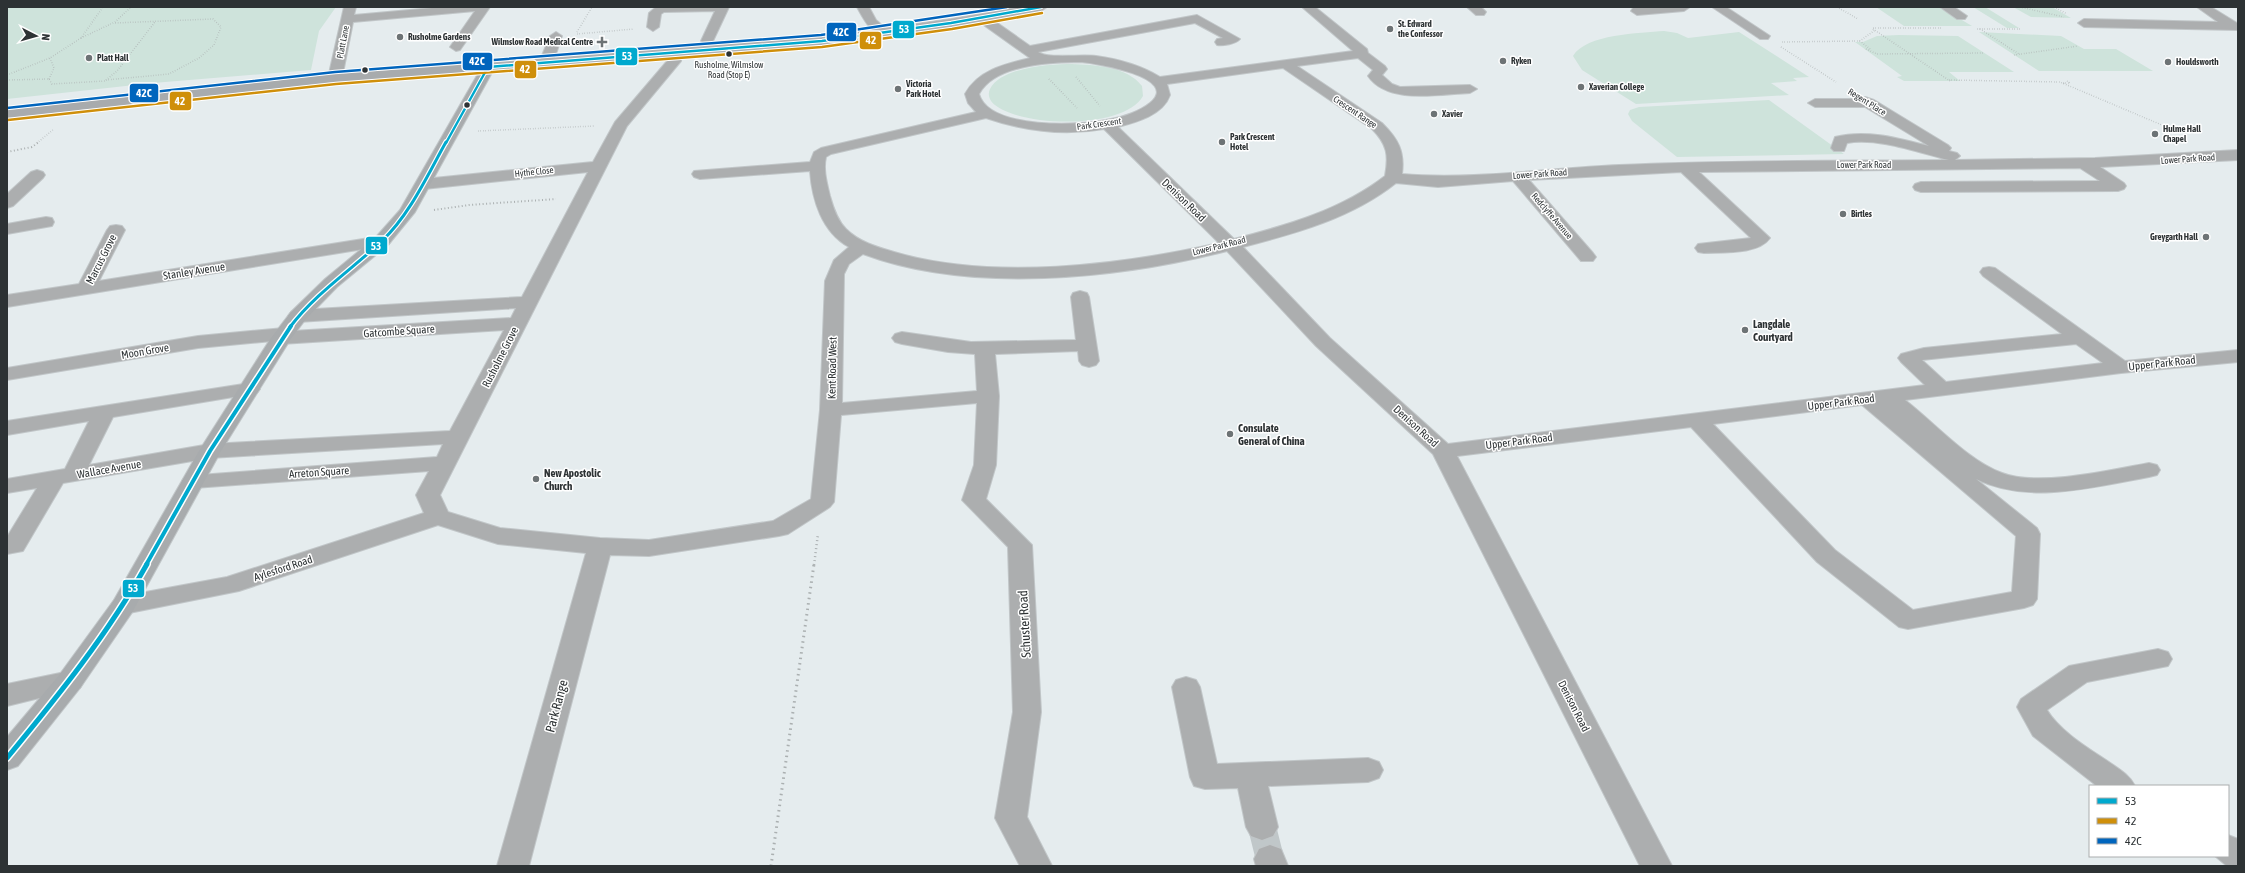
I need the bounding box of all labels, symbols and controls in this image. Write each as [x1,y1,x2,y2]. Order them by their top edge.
north arrow [16,16,56,56]
place label: St. Edward the Confessor [1397,19,1443,39]
line badge: 53 [892,20,915,39]
line badge: 42C [826,22,857,42]
text: 53 [899,23,909,35]
marker: St. Edward the Confessor [1385,24,1395,34]
street label: Platt Lane [335,25,351,59]
text: 42C [832,26,849,38]
line badge: 42 [859,31,882,50]
marker: Rusholme Gardens [395,32,405,42]
place label: Rusholme Gardens [408,32,471,42]
text: N [40,33,52,41]
text: 42 [865,34,876,46]
marker: Wilmslow Road Medical Centre [596,36,608,48]
place label: Wilmslow Road Medical Centre [491,37,593,47]
line badge: 53 [615,47,638,66]
marker: Rusholme, Wilmslow Road (Stop E) [724,49,734,59]
text: 53 [622,50,632,62]
line badge: 42C [462,52,493,71]
marker: Platt Hall [84,53,94,63]
place label: Platt Hall [97,53,129,63]
text: 42C [468,55,485,67]
marker: Ryken [1498,56,1508,66]
place label: Ryken [1511,56,1532,66]
marker: Houldsworth [2163,57,2173,67]
place label: Houldsworth [2176,57,2219,67]
line badge: 42 [514,60,537,79]
place label: Rusholme, Wilmslow Road (Stop E) [695,60,764,80]
text: 42 [519,63,530,75]
unlabelled marker [360,65,370,75]
place label: Victoria Park Hotel [905,79,941,99]
marker: Xaverian College [1576,82,1586,92]
place label: Xaverian College [1588,82,1644,92]
line badge: 42C [129,83,159,103]
marker: Victoria Park Hotel [893,84,903,94]
street label: Regent Place [1846,86,1888,118]
text: 42C [135,87,152,99]
line badge: 42 [169,91,192,111]
street label: Crescent Range [1331,94,1379,130]
text: 42 [174,95,185,107]
unlabelled marker [462,100,472,110]
marker: Xavier [1429,109,1439,119]
place label: Xavier [1441,109,1463,119]
street label: Park Crescent [1076,116,1122,132]
place label: Hulme Hall Chapel [2163,124,2202,144]
marker: Hulme Hall Chapel [2150,129,2160,139]
place label: Park Crescent Hotel [1230,132,1275,152]
marker: Park Crescent Hotel [1217,137,1227,147]
street label: Lower Park Road [2161,152,2215,166]
street label: Lower Park Road [1837,160,1891,170]
street label: Hythe Close [514,165,554,179]
street label: Lower Park Road [1513,167,1567,181]
street label: Denison Road [1160,176,1208,224]
street label: Redclyffe Avenue [1529,191,1575,241]
marker: Birtles [1838,209,1848,219]
place label: Birtles [1851,209,1873,219]
street label: Marcus Grove [83,232,119,286]
place label: Greygarth Hall [2150,232,2199,242]
marker: Greygarth Hall [2201,232,2211,242]
street label: Lower Park Road [1191,235,1247,257]
line badge: 53 [365,236,388,255]
text: 53 [371,240,381,252]
street label: Stanley Avenue [162,260,226,282]
place label: Langdale Courtyard [1753,318,1793,343]
street label: Gatcombe Square [363,323,435,339]
street label: Rusholme Grove [480,325,520,389]
marker: Langdale Courtyard [1740,325,1750,335]
street label: Kent Road West [825,337,839,399]
street label: Moon Grove [120,341,170,361]
street label: Upper Park Road [2128,354,2196,372]
street label: Upper Park Road [1807,392,1875,412]
street label: Denison Road [1391,403,1441,449]
place label: Consulate General of China [1238,422,1305,447]
marker: Consulate General of China [1225,429,1235,439]
street label: Upper Park Road [1485,431,1553,451]
street label: Wallace Avenue [76,457,142,481]
street label: Arreton Square [288,464,350,480]
place label: New Apostolic Church [544,467,602,492]
marker: New Apostolic Church [531,474,541,484]
street label: Aylesford Road [252,553,314,583]
line badge: 53 [122,579,145,598]
text: 53 [128,582,138,594]
street label: Schuster Road [1015,590,1034,658]
street label: Park Range [542,678,571,734]
street label: Denison Road [1556,678,1592,734]
legend [2089,785,2229,857]
text: 53 [2125,794,2136,808]
text: 42 [2125,814,2136,828]
text: 42C [2125,834,2142,848]

